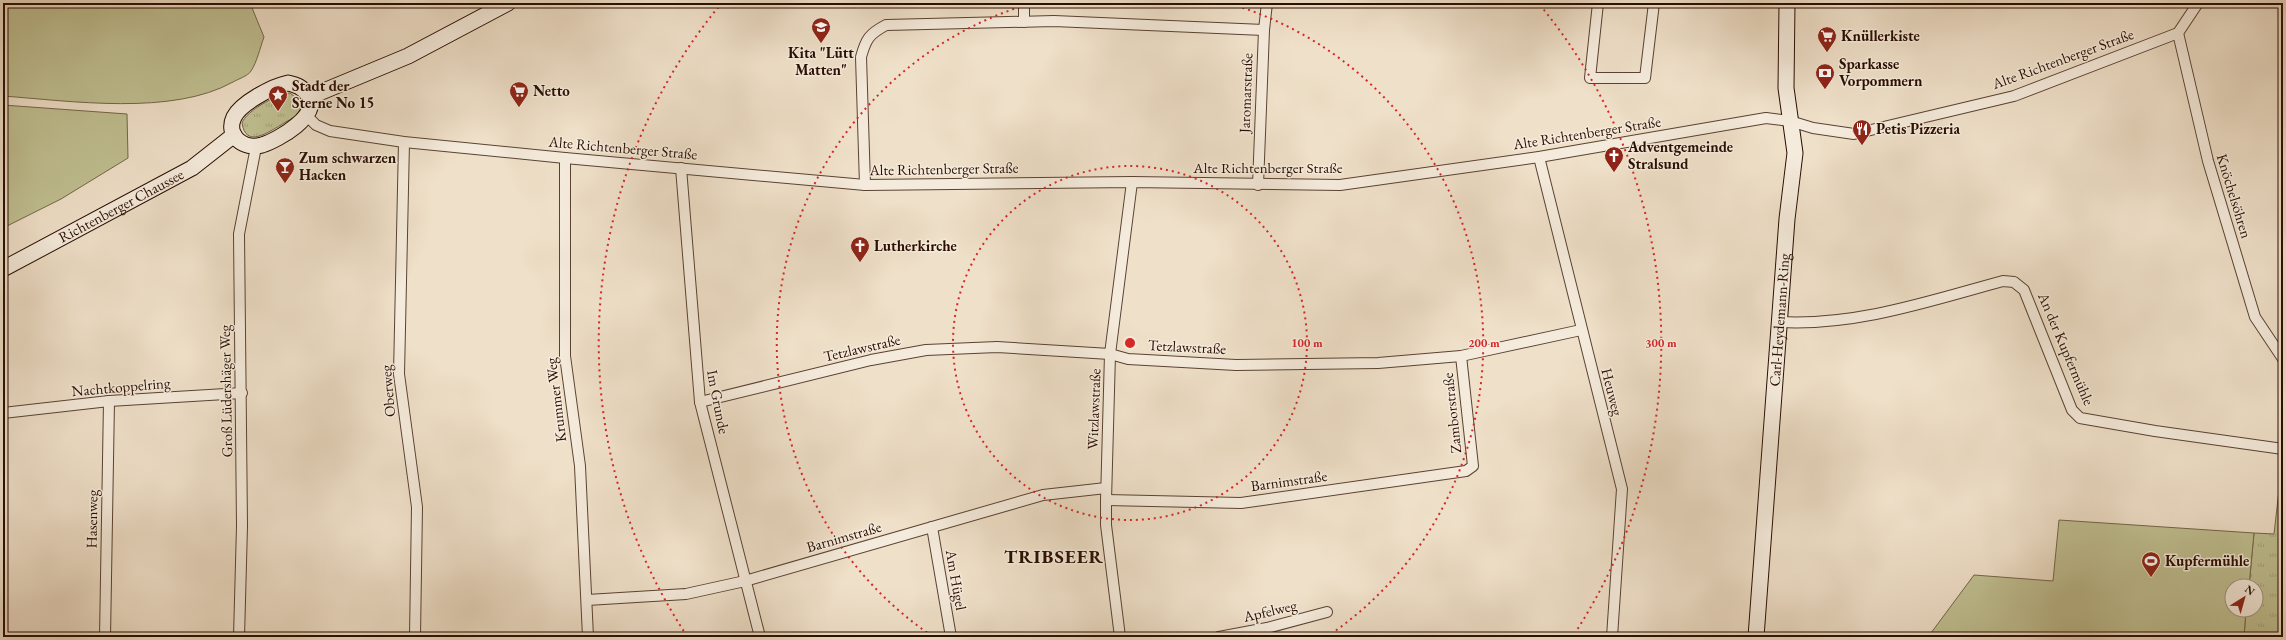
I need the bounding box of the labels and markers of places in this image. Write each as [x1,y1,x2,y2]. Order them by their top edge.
school or university icon: Kita "Lütt Matten" [810,16,832,44]
supermarket icon: Knüllerkiste [1816,25,1838,53]
place label: Knüllerkiste [1841,26,1920,45]
place label: Kita "Lütt Matten" [788,43,854,79]
place label: Sparkasse Vorpommern [1839,54,1923,90]
bank icon: Sparkasse Vorpommern [1814,62,1836,90]
place label: Stadt der Sterne No 15 [292,76,375,112]
supermarket icon: Netto [508,80,530,108]
place label: Netto [533,81,570,100]
place icon: Stadt der Sterne No 15 [267,84,289,112]
restaurant icon: Petis Pizzeria [1851,118,1873,146]
place label: Petis Pizzeria [1876,119,1960,138]
place label: Adventgemeinde Stralsund [1627,137,1733,173]
church icon: Adventgemeinde Stralsund [1603,145,1625,173]
place label: Zum schwarzen Hacken [299,148,397,184]
bar icon: Zum schwarzen Hacken [274,156,296,184]
church icon: Lutherkirche [849,235,871,263]
place label: Lutherkirche [874,236,957,255]
centre of rings [1123,336,1137,350]
sports icon: Kupfermühle [2140,550,2162,578]
place label: Kupfermühle [2165,551,2249,570]

